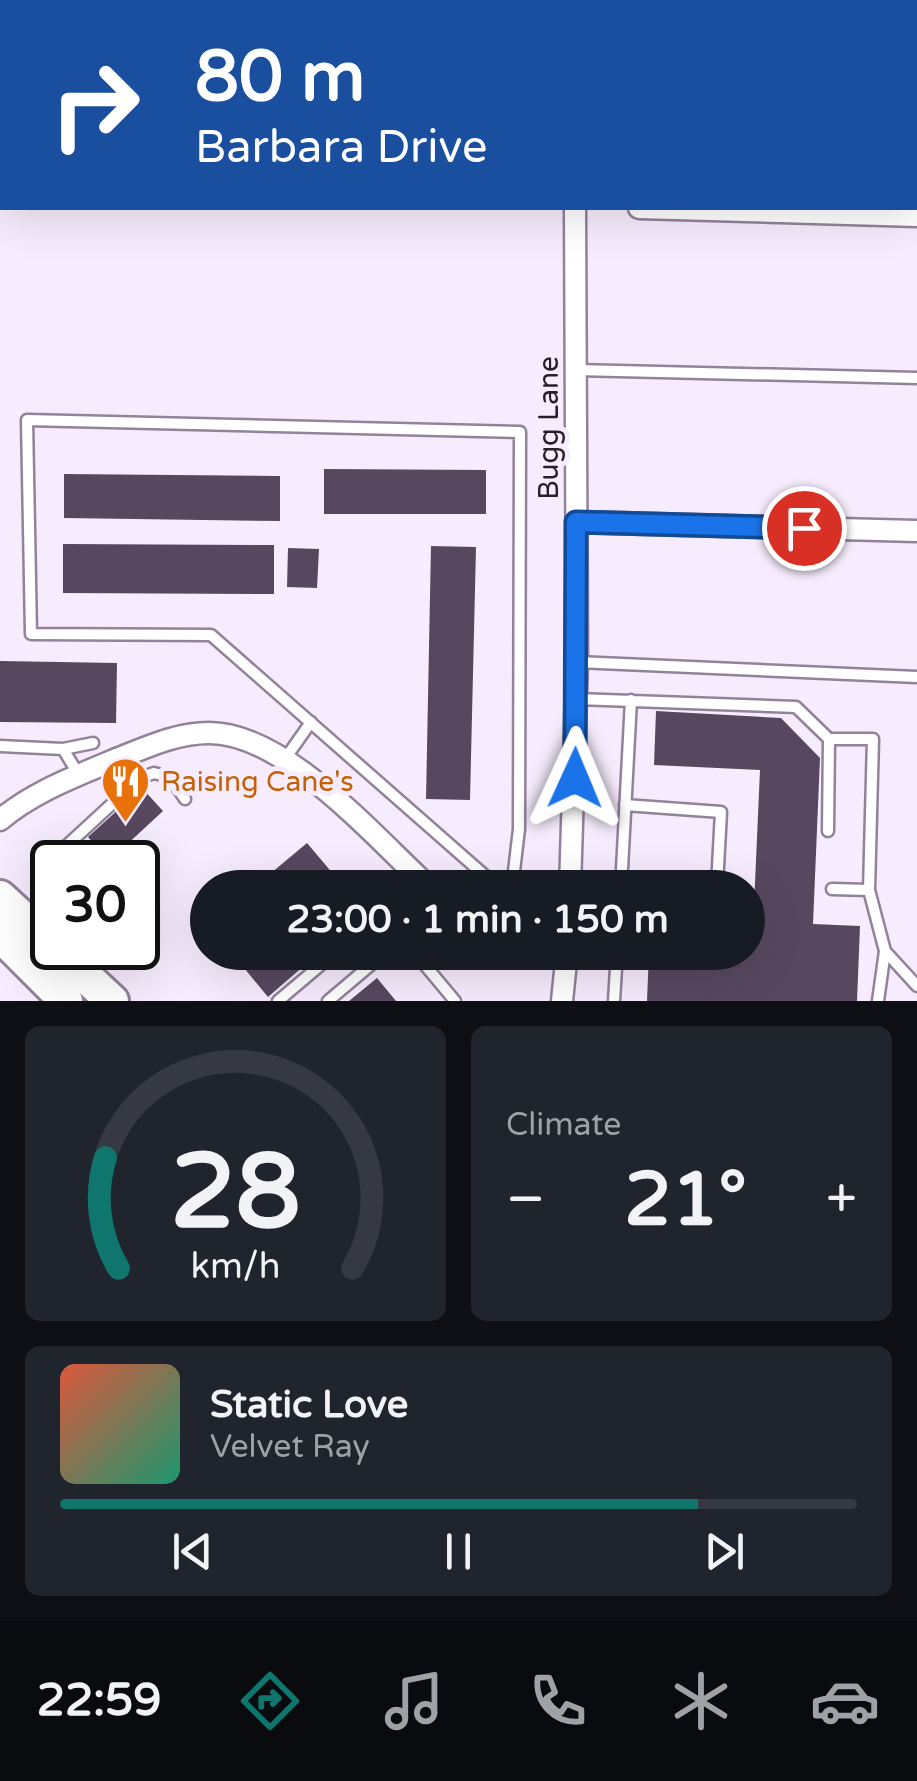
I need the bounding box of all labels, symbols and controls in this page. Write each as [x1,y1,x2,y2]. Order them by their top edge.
text: 80 m [195,36,365,120]
icon: right [30,40,160,170]
text: Barbara Drive [195,121,487,175]
street label: Bugg Lane [532,356,566,500]
pin [762,486,847,571]
icon: arrive [777,501,832,556]
position arrow [523,726,627,830]
restaurant icon: Raising Cane's [100,756,152,824]
place label: Raising Cane's [161,765,354,799]
speed limit sign: 30 [30,840,160,970]
text: 23:00 · 1 min · 150 m [286,897,669,943]
text: Climate [506,1106,621,1144]
text: 28 [170,1131,301,1256]
text: 21° [624,1155,747,1245]
text: − [506,1167,545,1233]
text: + [826,1167,857,1233]
text: km/h [191,1245,280,1288]
text: Static Love [210,1382,408,1428]
text: Velvet Ray [210,1428,370,1466]
icon: previous [165,1524,220,1579]
icon: pause [431,1524,486,1579]
icon: next [697,1524,752,1579]
icon: directions [235,1666,305,1736]
icon: music [379,1666,449,1736]
icon: phone [523,1666,593,1736]
icon: climate [666,1666,736,1736]
icon: car [810,1666,880,1736]
text: 22:59 [37,1674,162,1728]

